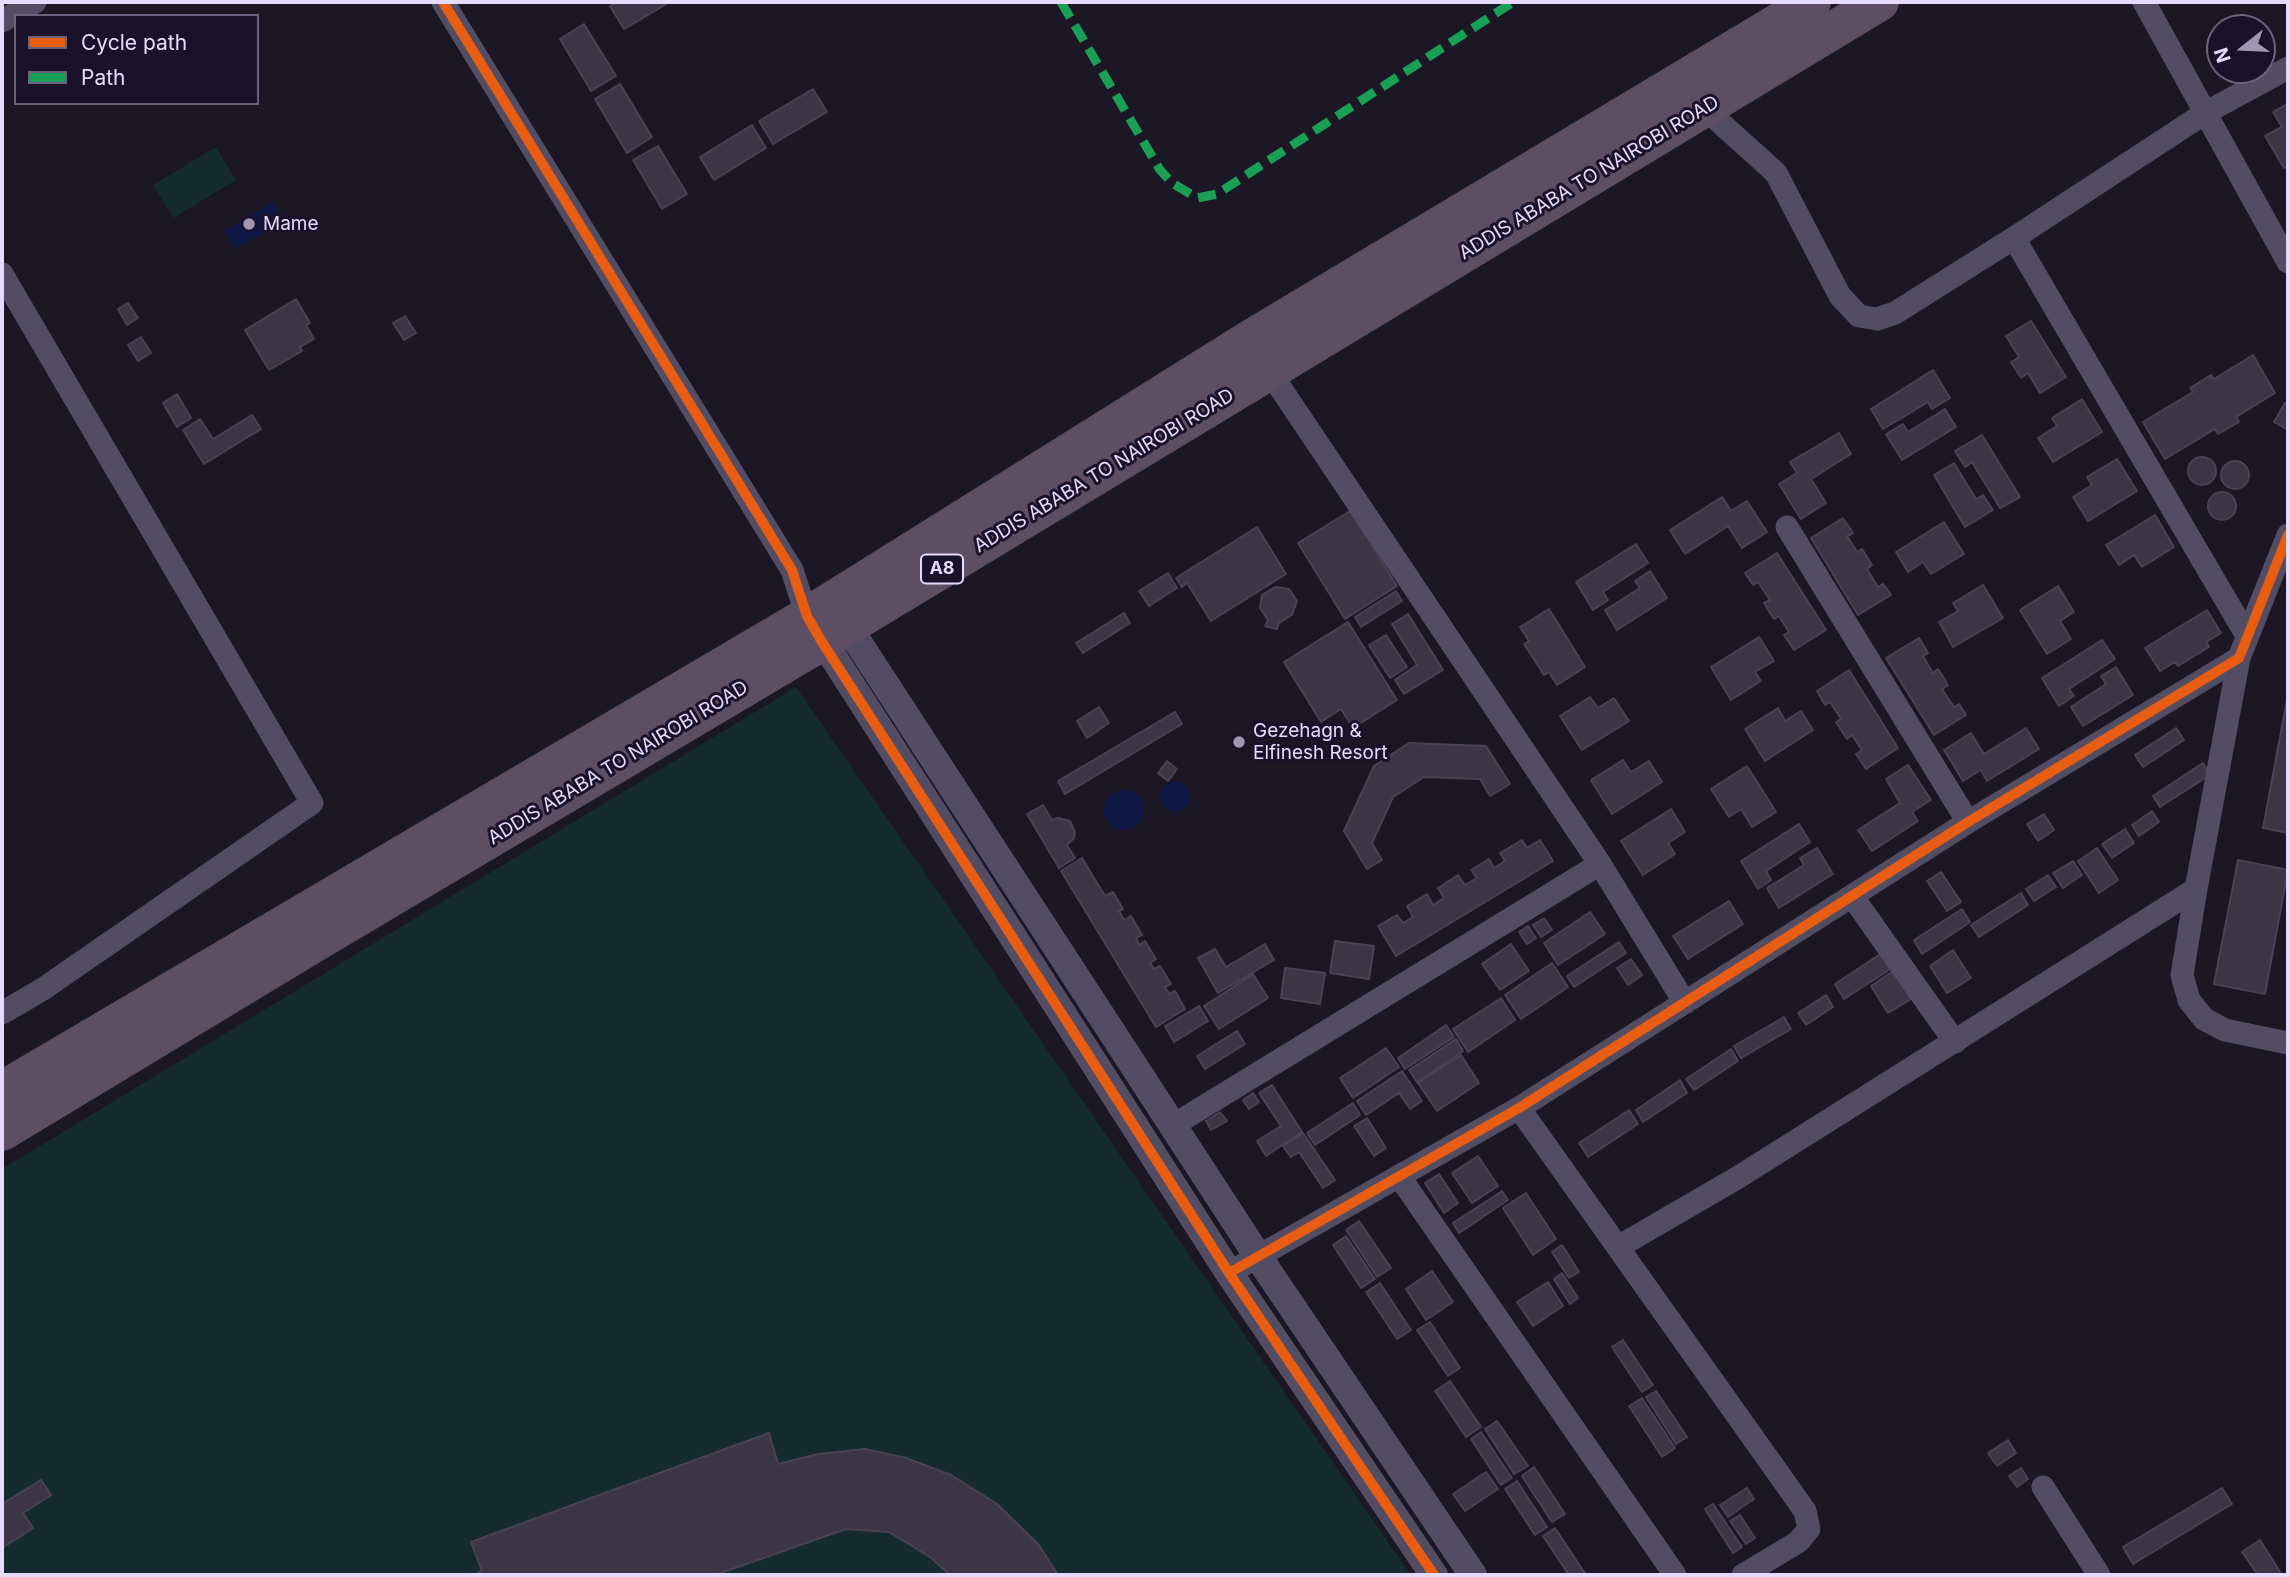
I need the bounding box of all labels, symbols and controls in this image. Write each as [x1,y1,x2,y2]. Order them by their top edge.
legend [14,14,259,105]
north arrow [2206,14,2276,84]
text: Cycle path [81,30,187,55]
text: N [2209,45,2236,65]
text: Path [81,65,126,90]
street label: ADDIS ABABA TO NAIROBI ROAD [1455,91,1723,265]
place label: Mame [263,213,319,235]
marker: Mame [241,216,257,232]
street label: ADDIS ABABA TO NAIROBI ROAD [970,384,1238,558]
road number: A8 [921,554,963,584]
street label: ADDIS ABABA TO NAIROBI ROAD [484,676,752,850]
place label: Gezehagn & Elfinesh Resort [1253,720,1388,764]
marker: Gezehagn & Elfinesh Resort [1231,734,1247,750]

